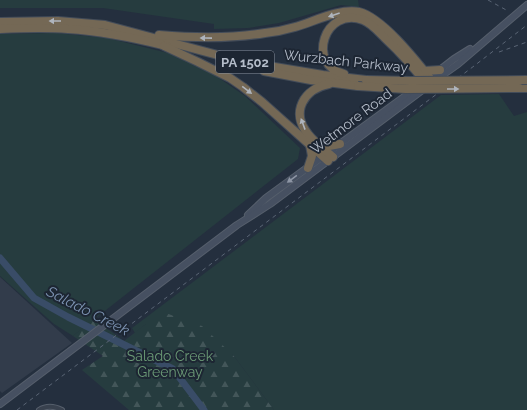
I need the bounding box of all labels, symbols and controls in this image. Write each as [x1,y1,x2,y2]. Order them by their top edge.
one-way arrow [327,12,339,18]
one-way arrow [48,18,61,24]
one-way arrow [199,35,212,41]
street label: Wurzbach Parkway [283,47,409,76]
road number: PA 1502 [216,51,274,73]
one-way arrow [241,85,252,94]
street label: Wetmore Road [307,85,395,157]
one-way arrow [447,86,460,92]
one-way arrow [300,118,306,130]
one-way arrow [286,175,297,184]
water label: Salado Creek [43,282,133,340]
park label: Salado Creek Greenway [127,348,214,380]

